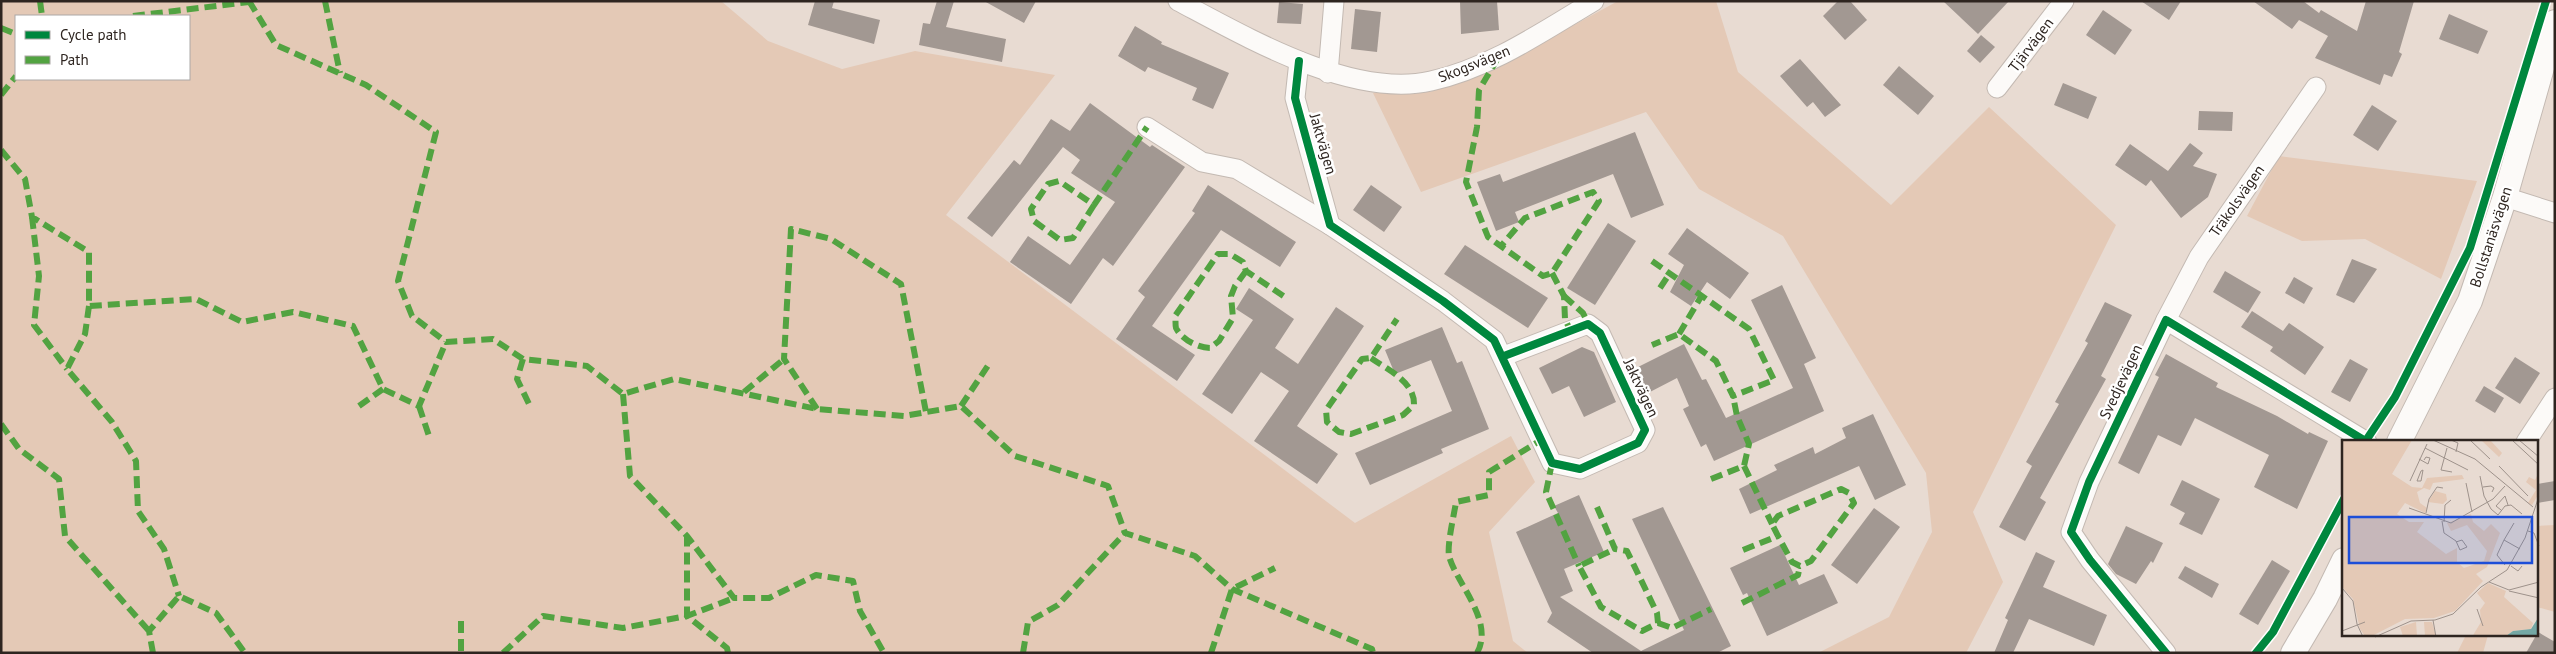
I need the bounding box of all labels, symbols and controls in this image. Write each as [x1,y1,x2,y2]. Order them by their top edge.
street label: Tjärvägen [2004,14,2057,76]
legend [15,15,190,80]
text: Cycle path [60,25,126,44]
street label: Skogsvägen [1435,41,1513,87]
text: Path [60,50,89,69]
street label: Jaktvägen [1305,110,1341,177]
street label: Träkolsvägen [2205,161,2268,240]
street label: Bollstanäsvägen [2465,184,2516,290]
street label: Svedjevägen [2095,341,2146,422]
street label: Jaktvägen [1619,354,1663,420]
inset map [2342,440,2538,636]

